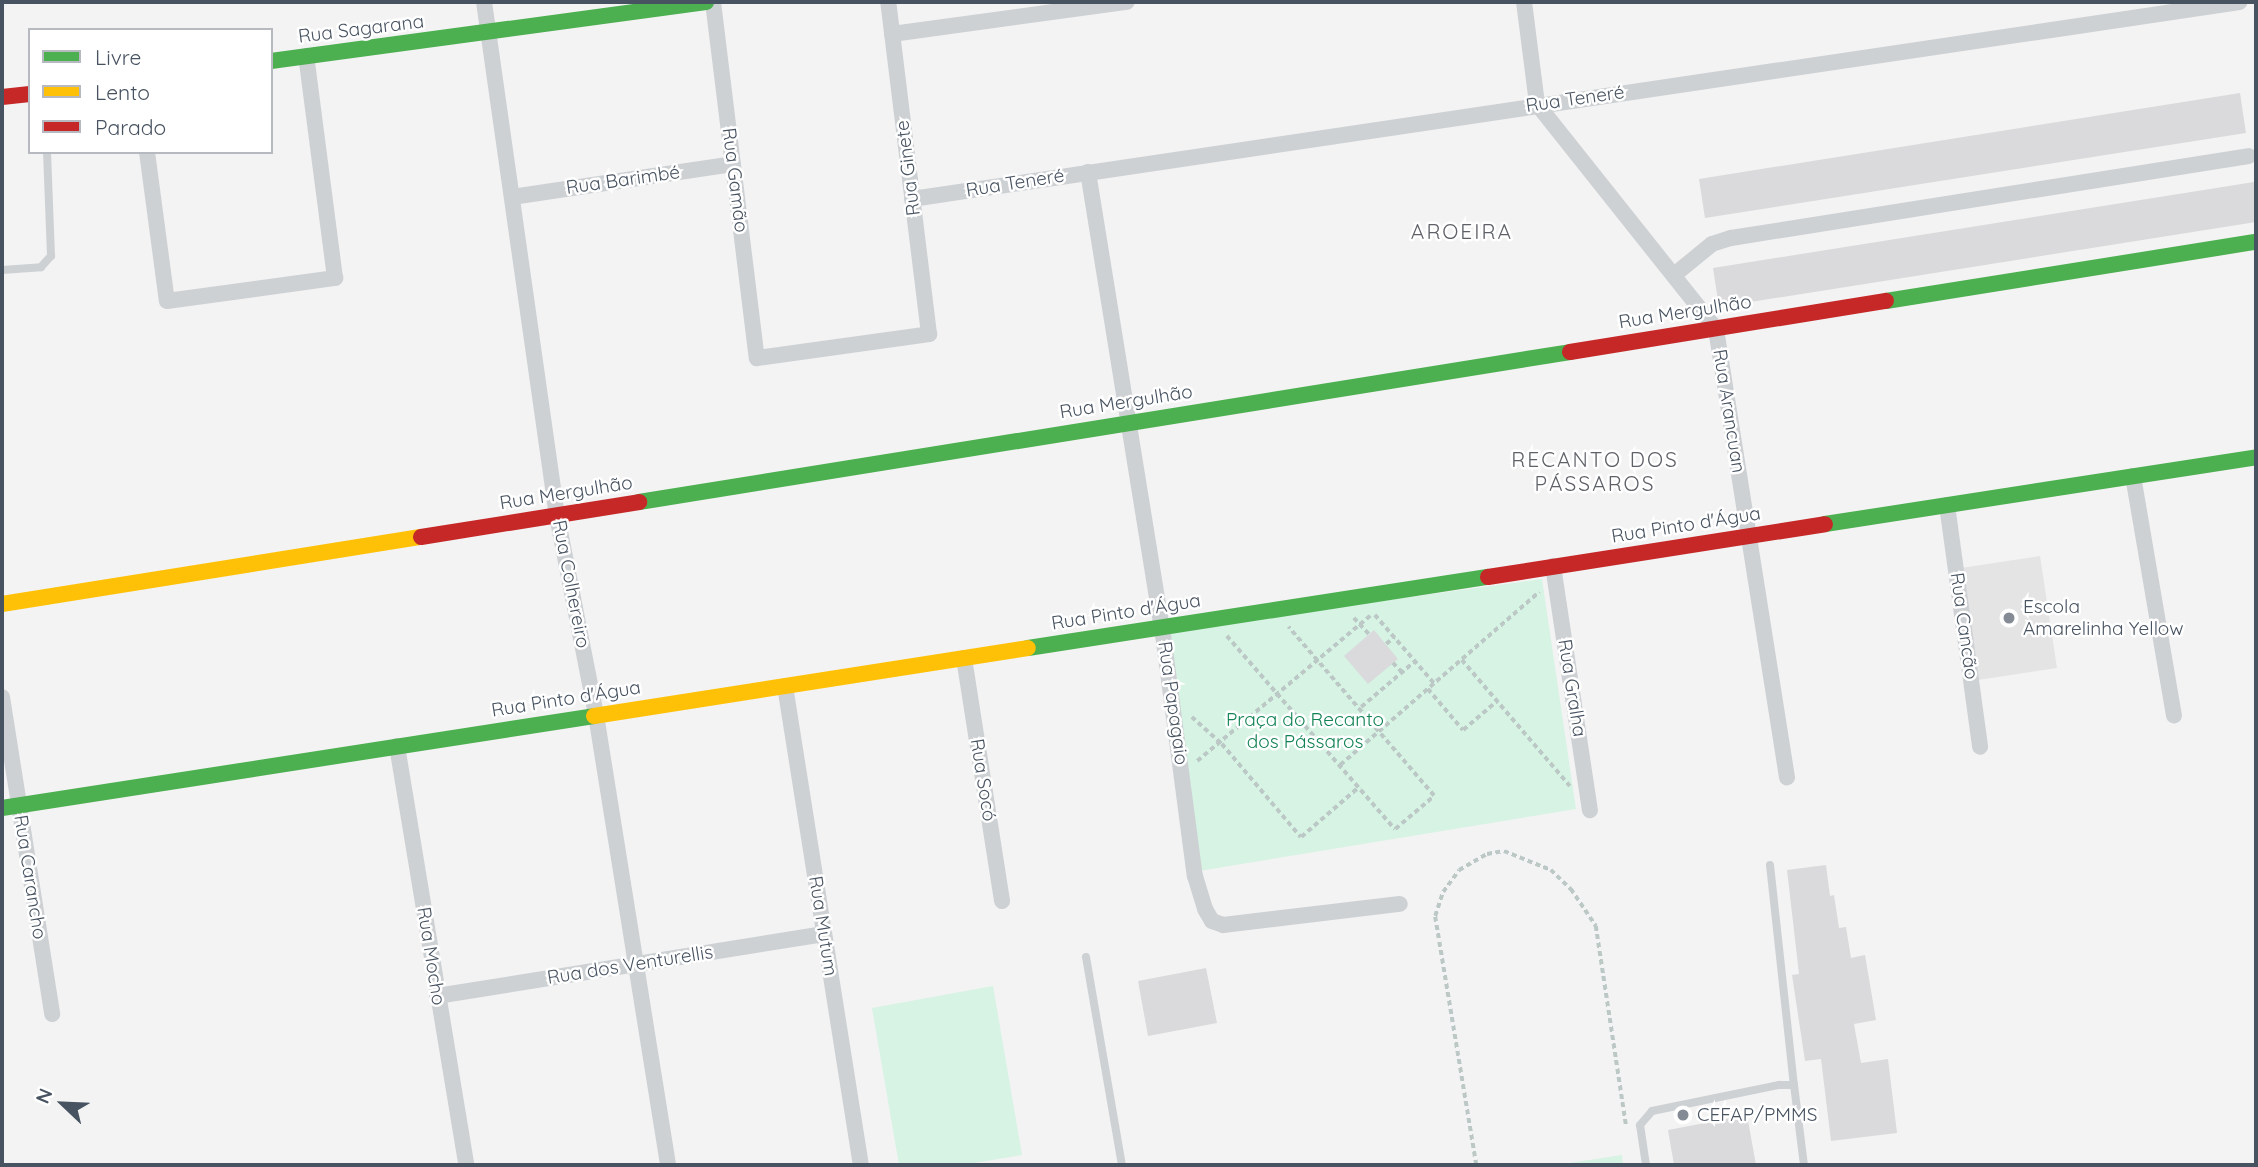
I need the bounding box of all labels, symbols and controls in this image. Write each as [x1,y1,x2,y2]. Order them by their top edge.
street label: Rua Sagarana [297,10,425,48]
legend [28,28,273,154]
text: Livre [95,44,141,70]
text: Lento [95,79,150,105]
street label: Rua Teneré [1524,81,1626,117]
text: Parado [95,114,166,140]
street label: Rua Ginete [891,119,925,217]
street label: Rua Gamão [717,126,753,234]
street label: Rua Barimbé [565,161,681,199]
street label: Rua Teneré [964,164,1066,202]
district label: AROEIRA [1412,218,1512,244]
street label: Rua Mergulhão [1617,290,1753,334]
street label: Rua Arancuan [1708,347,1750,475]
street label: Rua Mergulhão [1058,380,1194,424]
district label: RECANTO DOS PÁSSAROS [1513,446,1677,496]
street label: Rua Mergulhão [498,471,634,515]
street label: Rua Pinto d'Água [1610,502,1762,548]
street label: Rua Colhereiro [547,518,595,650]
street label: Rua Cancão [1945,571,1983,681]
street label: Rua Pinto d'Água [1050,589,1202,635]
place label: Escola Amarelinha Yellow [2023,596,2184,640]
marker: Escola Amarelinha Yellow [2001,610,2017,626]
street label: Rua Gralha [1553,638,1591,738]
street label: Rua Papagaio [1153,640,1193,766]
street label: Rua Pinto d'Água [490,676,642,722]
park label: Praça do Recanto dos Pássaros [1226,709,1384,753]
street label: Rua Socó [965,737,1001,823]
street label: Rua Carancho [9,813,51,941]
street label: Rua Mutum [804,874,842,978]
street label: Rua Mocho [412,905,450,1007]
street label: Rua dos Venturellis [545,941,715,989]
north arrow [28,1069,98,1139]
text: N [30,1085,57,1107]
place label: CEFAP/PMMS [1697,1104,1817,1126]
marker: CEFAP/PMMS [1675,1107,1691,1123]

